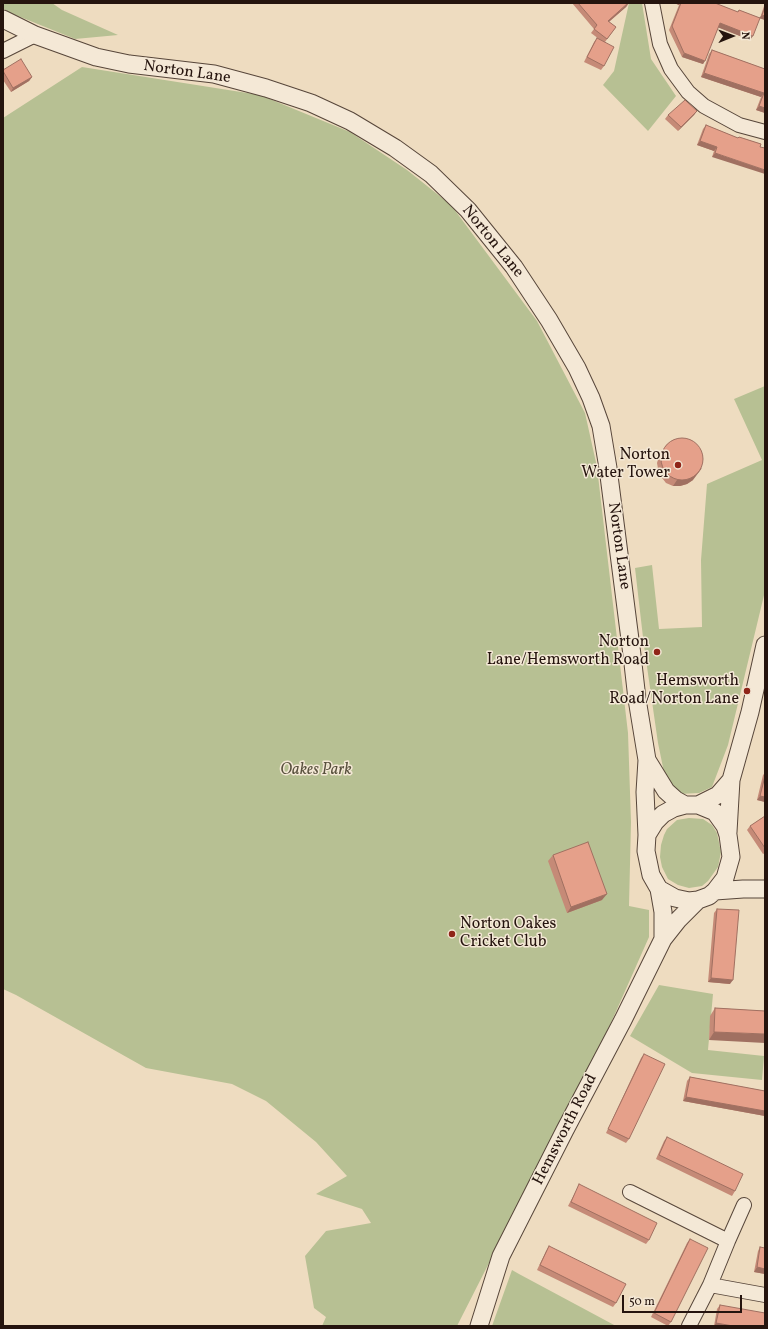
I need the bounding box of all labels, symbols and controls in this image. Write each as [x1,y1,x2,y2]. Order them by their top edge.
north arrow [712,16,752,56]
text: N [737,32,752,40]
street label: Norton Lane [142,57,232,89]
street label: Norton Lane [457,202,527,282]
place label: Norton Water Tower [581,446,670,484]
marker: Norton Water Tower [673,460,683,470]
street label: Norton Lane [602,501,634,591]
place label: Norton Lane/Hemsworth Road [487,633,649,671]
marker: Norton Lane/Hemsworth Road [652,647,662,657]
place label: Hemsworth Road/Norton Lane [609,672,739,710]
marker: Hemsworth Road/Norton Lane [742,686,752,696]
park label: Oakes Park [280,761,352,781]
place label: Norton Oakes Cricket Club [460,915,556,953]
marker: Norton Oakes Cricket Club [447,929,457,939]
street label: Hemsworth Road [530,1071,602,1189]
scale bar [624,1287,744,1313]
text: 50 m [629,1294,655,1310]

